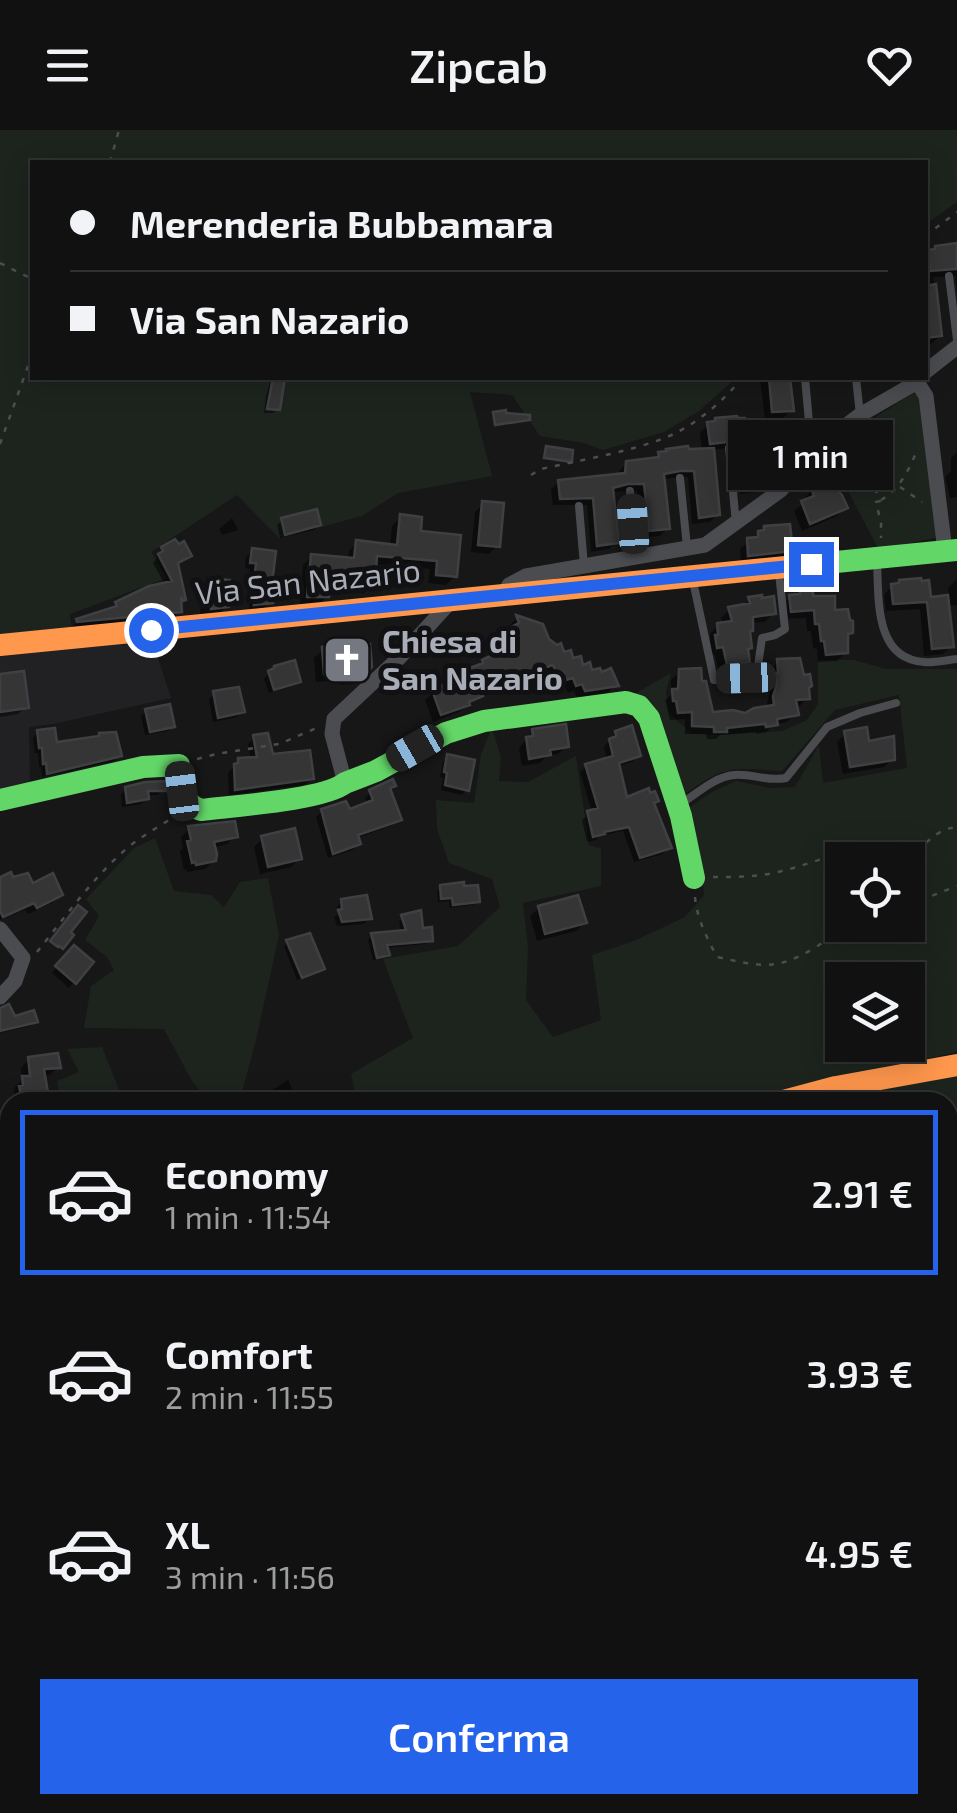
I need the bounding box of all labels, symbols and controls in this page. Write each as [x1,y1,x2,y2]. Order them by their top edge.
icon: menu [40,38,95,93]
text: Zipcab [409,38,548,92]
icon: heart [862,38,917,93]
text: Merenderia Bubbamara [130,200,554,246]
text: Via San Nazario [130,296,410,342]
callout: 1 min [728,419,894,489]
text: 1 min [773,436,848,474]
car [616,493,650,555]
route end [789,542,834,587]
street label: Via San Nazario [193,549,422,611]
route start [129,608,174,653]
place label: Chiesa di San Nazario [382,621,563,696]
church icon: Chiesa di San Nazario [321,634,373,686]
car [715,662,777,694]
car [382,720,448,776]
car [163,759,201,823]
map controls [825,842,925,1062]
button: locate [825,842,925,942]
button: layers [825,962,925,1062]
icon: car [45,1148,135,1238]
text: Economy [165,1151,329,1197]
text: 2.91 € [812,1170,913,1216]
text: 1 min · 11:54 [165,1197,331,1235]
icon: car [45,1328,135,1418]
text: Comfort [165,1331,313,1377]
text: 3.93 € [806,1350,913,1396]
text: 2 min · 11:55 [165,1377,334,1415]
icon: car [45,1508,135,1598]
text: XL [165,1511,210,1557]
text: 4.95 € [805,1530,913,1576]
text: 3 min · 11:56 [165,1557,335,1595]
button: Conferma [40,1679,918,1794]

